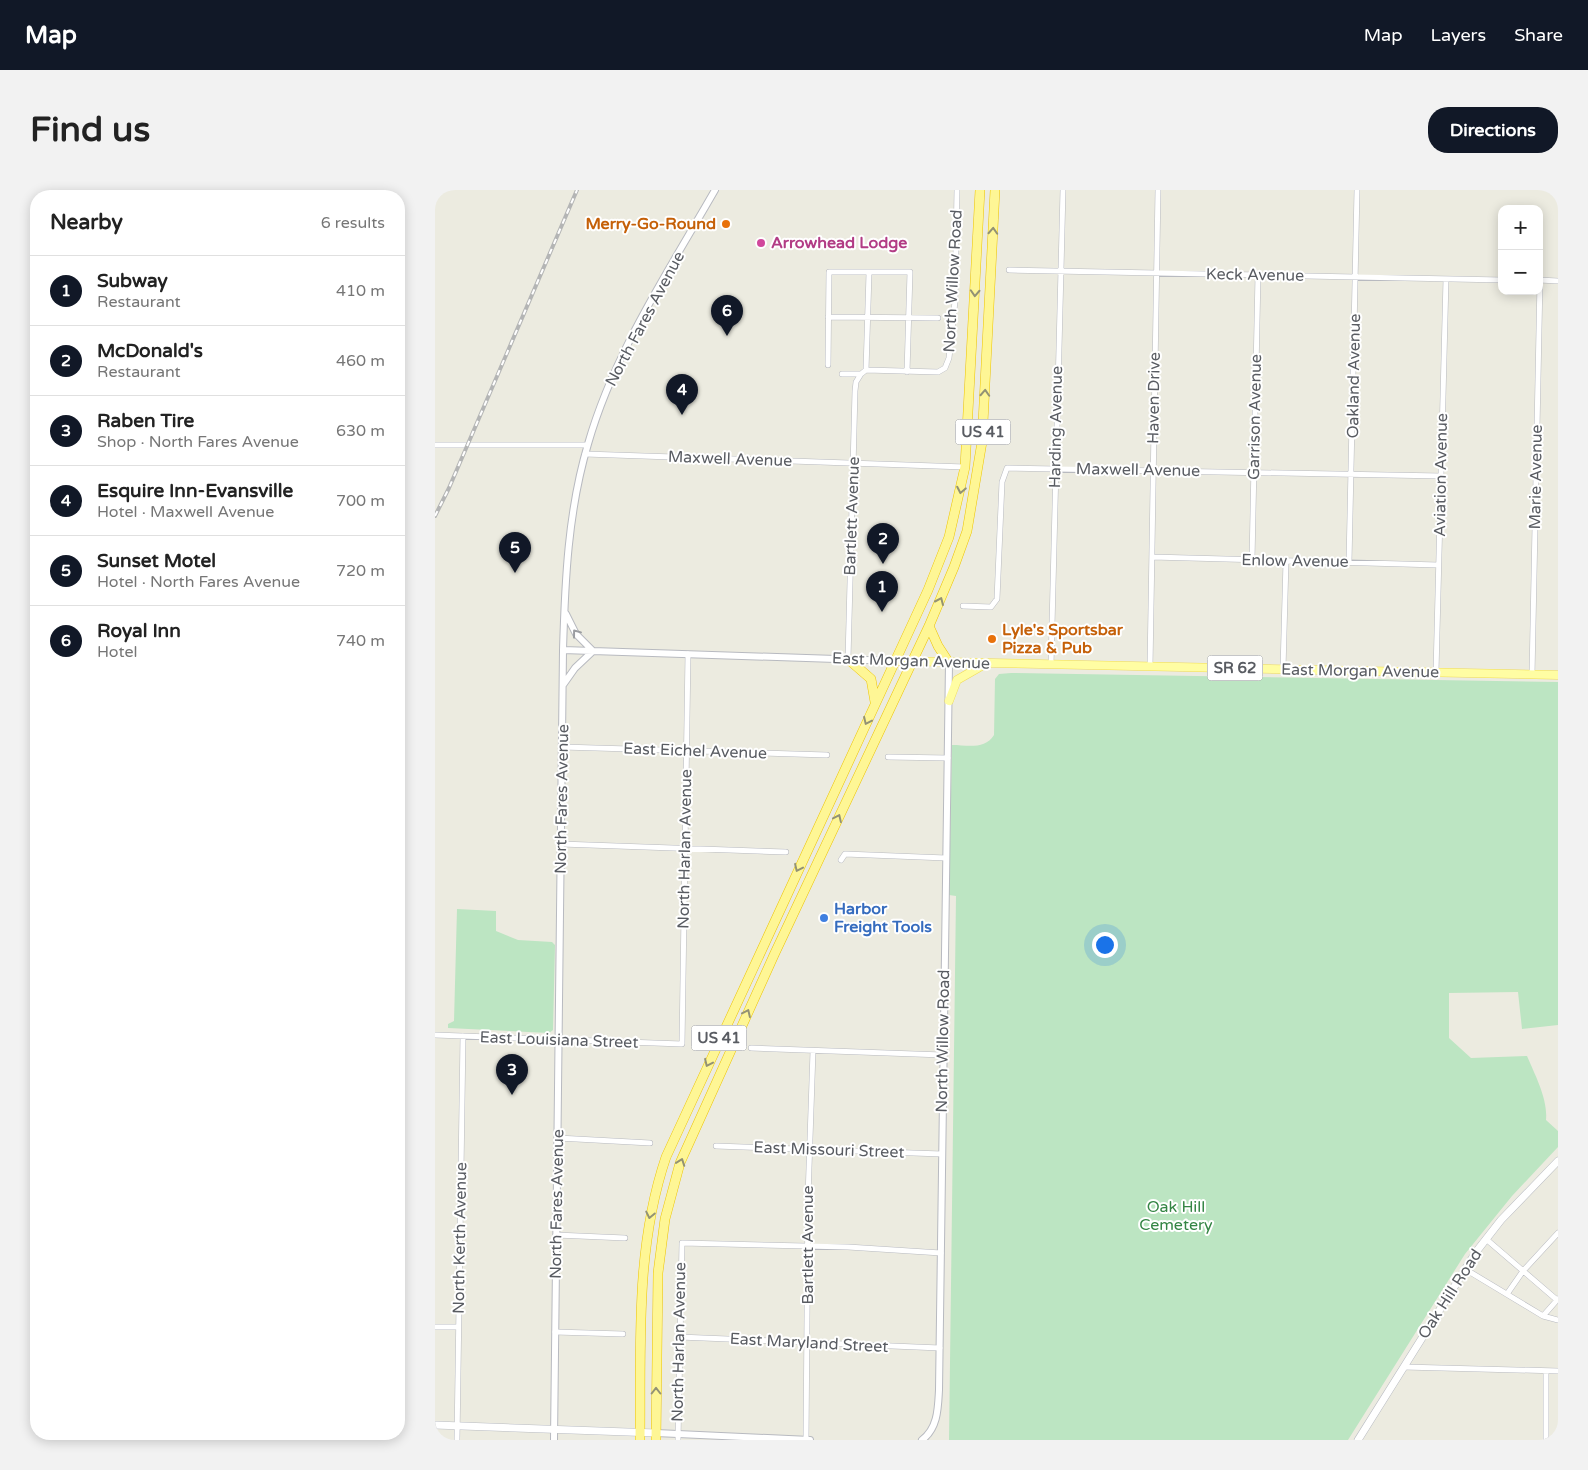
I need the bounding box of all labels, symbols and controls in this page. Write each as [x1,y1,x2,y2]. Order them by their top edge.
text: Map [25,21,77,50]
text: Map [1364,24,1403,46]
text: Layers [1431,24,1486,46]
text: Share [1514,24,1563,46]
button: Directions [1428,107,1558,153]
text: Find us [30,109,150,151]
map controls [1498,205,1543,295]
button: + [1498,205,1543,250]
street label: North Willow Road [939,209,967,353]
text: Nearby [50,210,123,235]
text: 6 results [321,213,385,233]
place label: Merry-Go-Round [585,214,716,234]
marker: Merry-Go-Round [720,218,732,230]
one-way arrow [988,226,998,234]
place label: Arrowhead Lodge [771,233,907,253]
marker: Arrowhead Lodge [755,237,767,249]
street label: North Fares Avenue [601,248,689,390]
button: − [1498,250,1543,295]
street label: Keck Avenue [1206,264,1304,286]
text: Subway [97,270,168,292]
text: 1 [61,281,71,301]
text: 410 m [336,281,385,301]
one-way arrow [969,290,980,298]
text: Restaurant [97,292,181,312]
pin: 6 [711,295,743,336]
street label: Oakland Avenue [1343,313,1365,439]
text: McDonald's [97,340,203,362]
text: 2 [61,351,71,371]
text: 460 m [336,351,385,371]
street label: Haven Drive [1143,352,1165,444]
street label: Garrison Avenue [1244,354,1266,480]
text: Restaurant [97,362,181,382]
street label: Harding Avenue [1045,366,1067,488]
pin: 4 [666,374,698,415]
one-way arrow [979,389,990,397]
text: Raben Tire [97,410,194,432]
street label: Aviation Avenue [1430,413,1452,537]
road number: US 41 [955,420,1011,444]
text: 3 [61,421,71,441]
text: 630 m [336,421,385,441]
street label: Marie Avenue [1525,424,1547,530]
text: Shop · North Fares Avenue [97,432,299,452]
street label: Maxwell Avenue [668,447,792,471]
street label: Bartlett Avenue [840,456,864,576]
street label: Maxwell Avenue [1076,459,1200,481]
text: Esquire Inn-Evansville [97,480,293,502]
one-way arrow [956,486,966,495]
text: 4 [61,491,71,511]
text: 700 m [336,491,385,511]
text: Hotel · Maxwell Avenue [97,502,274,522]
pin: 2 [867,523,899,564]
pin: 5 [499,532,531,573]
text: Sunset Motel [97,550,216,572]
street label: Enlow Avenue [1241,550,1349,572]
text: 5 [61,561,71,581]
text: 720 m [336,561,385,581]
pin: 1 [866,571,898,612]
text: Hotel · North Fares Avenue [97,572,300,592]
one-way arrow [933,597,944,606]
text: Royal Inn [97,620,181,642]
place label: Lyle's Sportsbar Pizza & Pub [1002,620,1124,658]
one-way arrow [573,629,582,639]
text: 6 [61,631,71,651]
text: 740 m [336,631,385,651]
marker: Lyle's Sportsbar Pizza & Pub [986,633,998,645]
text: Hotel [97,642,138,662]
street label: East Morgan Avenue [832,648,990,674]
road number: SR 62 [1207,656,1263,680]
street label: East Morgan Avenue [1281,660,1439,682]
one-way arrow [863,716,874,725]
street label: North Fares Avenue [551,724,573,874]
street label: East Eichel Avenue [623,738,767,764]
street label: North Harlan Avenue [674,769,696,929]
one-way arrow [832,815,842,824]
one-way arrow [794,863,805,872]
place label: Harbor Freight Tools [834,899,932,937]
marker: Harbor Freight Tools [818,912,830,924]
your location [1092,932,1118,958]
street label: North Willow Road [932,969,954,1113]
one-way arrow [741,1009,752,1018]
road number: US 41 [691,1026,747,1050]
street label: East Louisiana Street [479,1027,639,1053]
pin: 3 [496,1054,528,1095]
one-way arrow [703,1058,714,1067]
street label: North Fares Avenue [546,1129,568,1279]
street label: East Missouri Street [753,1137,905,1163]
one-way arrow [675,1158,685,1166]
street label: North Kerth Avenue [449,1162,471,1314]
street label: Bartlett Avenue [798,1185,818,1305]
park label: Oak Hill Cemetery [1139,1197,1213,1235]
one-way arrow [645,1210,656,1219]
street label: Oak Hill Road [1414,1245,1486,1343]
street label: North Harlan Avenue [668,1262,690,1422]
street label: East Maryland Street [729,1329,889,1357]
one-way arrow [651,1387,661,1395]

